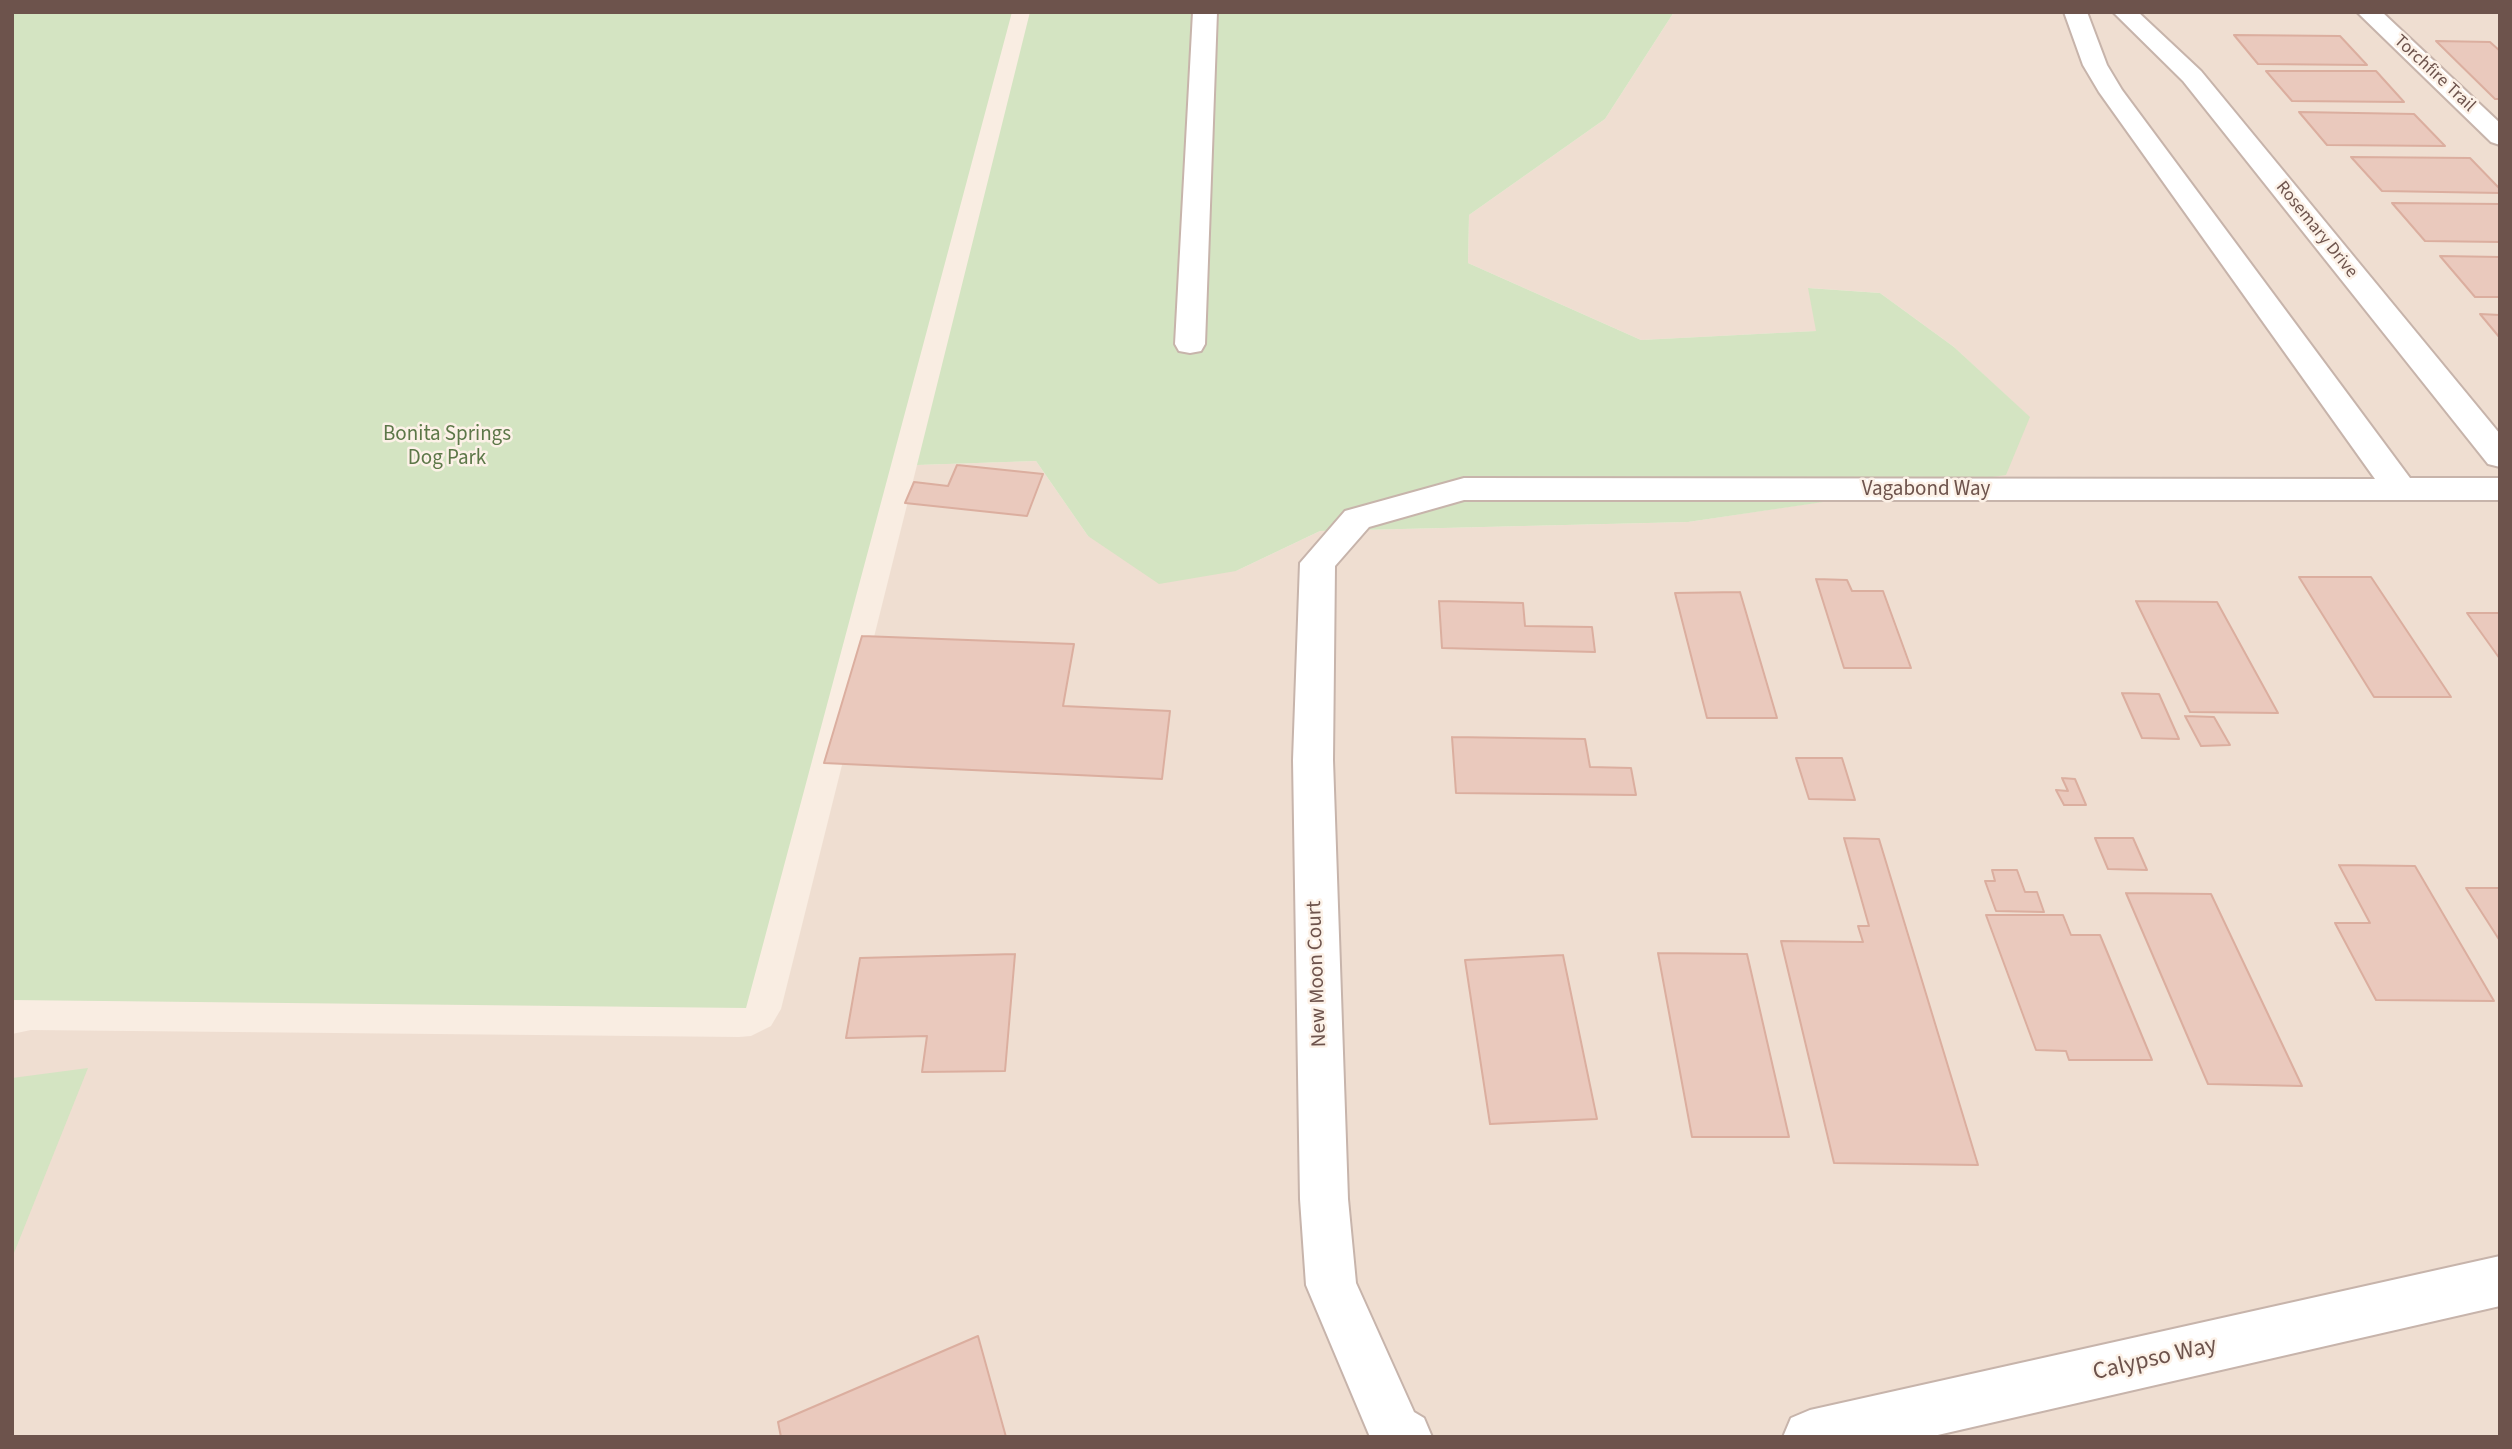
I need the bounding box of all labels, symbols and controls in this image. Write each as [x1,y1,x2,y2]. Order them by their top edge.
street label: Torchfire Trail [2389,31,2479,117]
street label: Rosemary Drive [2270,177,2362,283]
park label: Bonita Springs Dog Park [383,422,511,472]
street label: Vagabond Way [1862,477,1990,503]
street label: New Moon Court [1303,900,1333,1048]
street label: Calypso Way [2090,1332,2220,1388]

